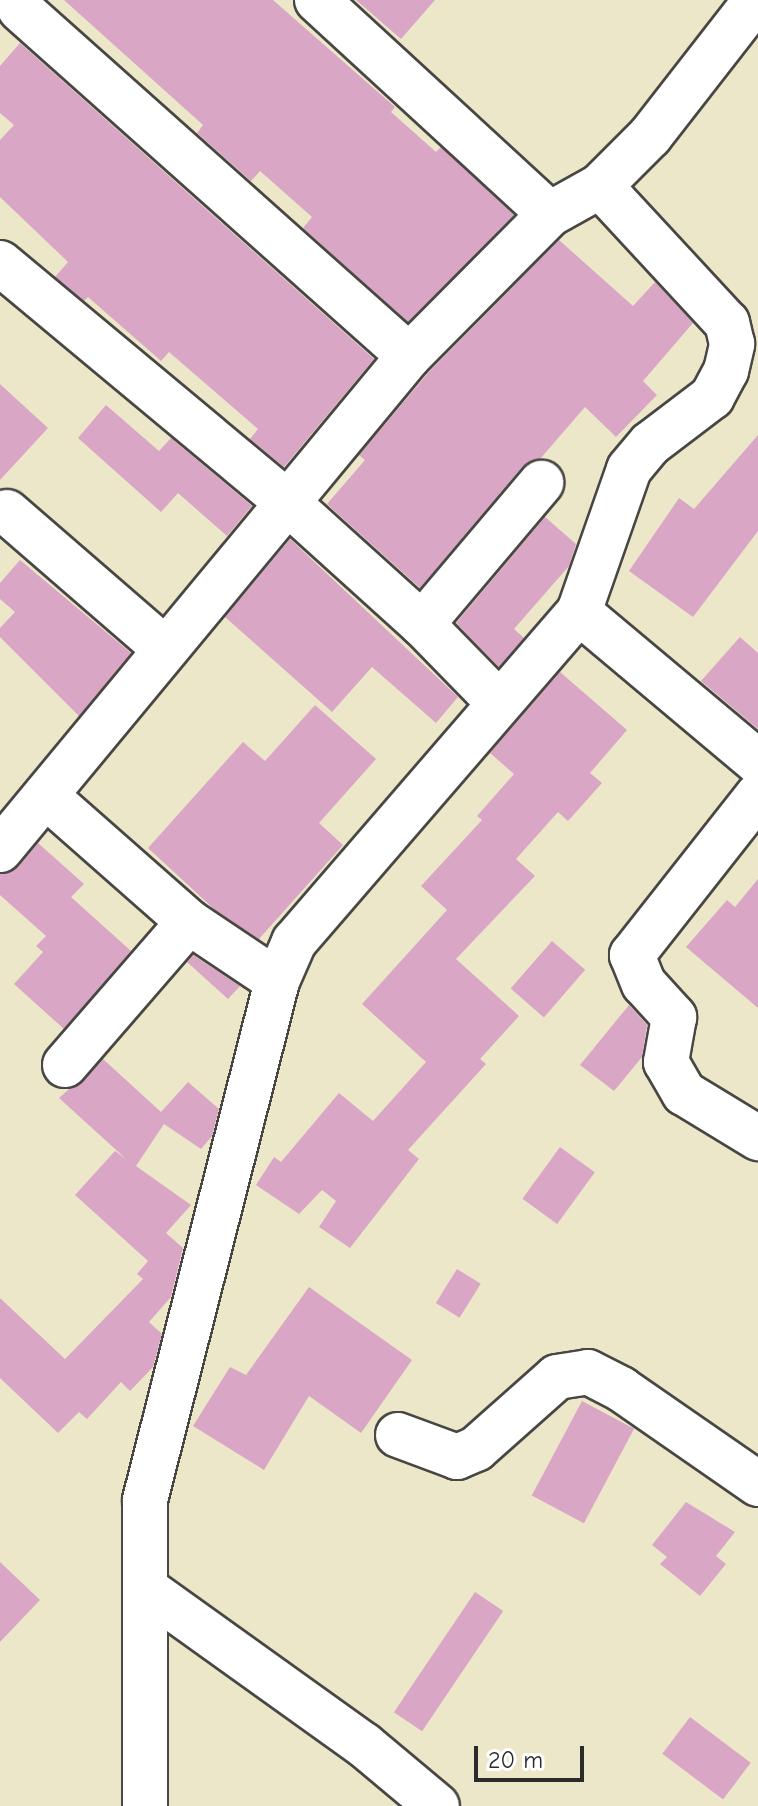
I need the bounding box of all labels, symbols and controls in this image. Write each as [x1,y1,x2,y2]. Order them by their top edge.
scale bar [478,1730,588,1780]
text: 20 m [488,1746,543,1774]

